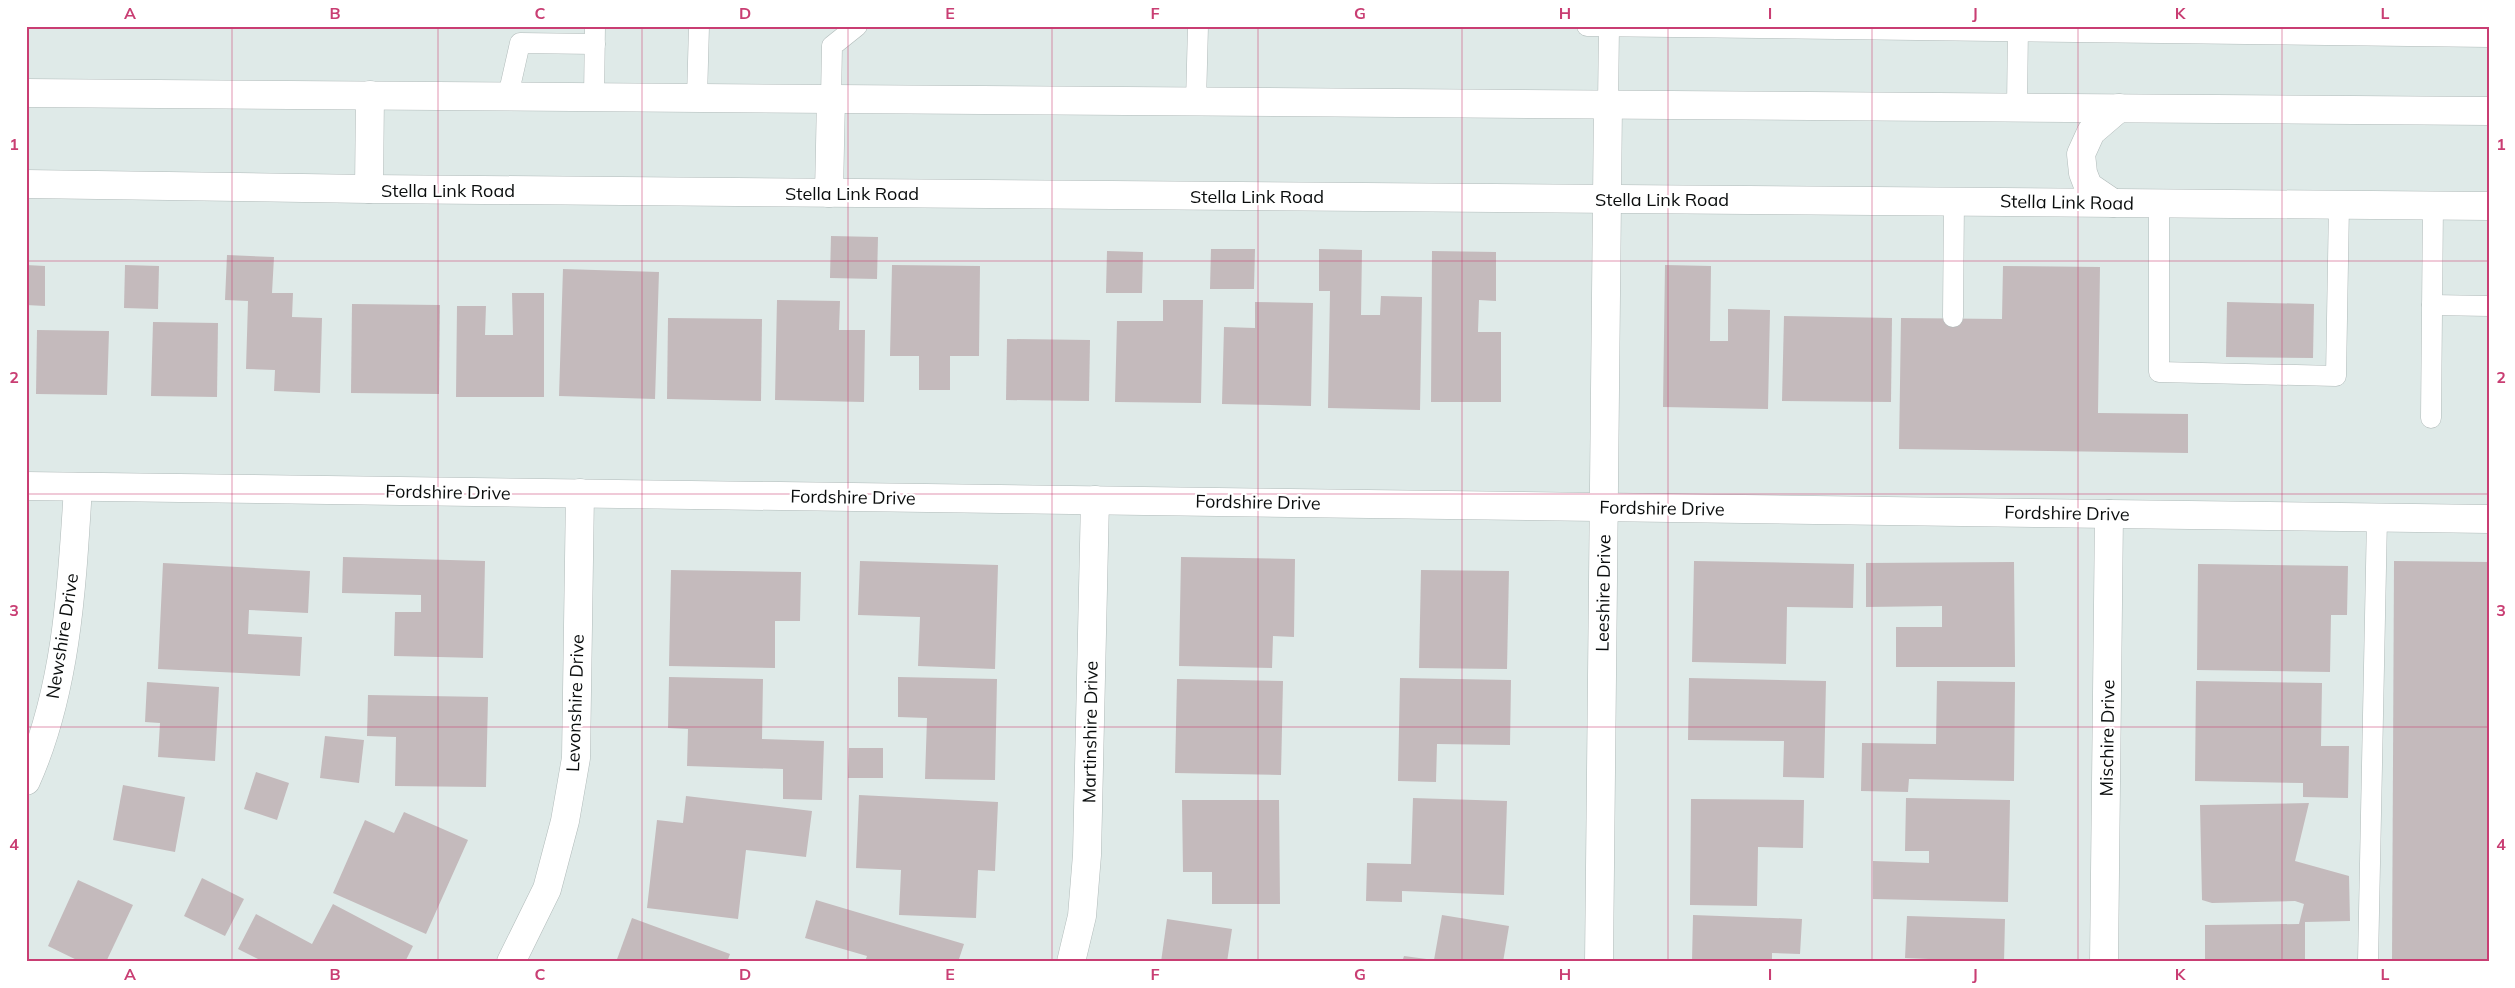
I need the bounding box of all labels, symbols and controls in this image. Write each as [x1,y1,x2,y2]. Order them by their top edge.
text: A [124,3,136,23]
text: B [329,3,341,23]
text: C [535,3,546,23]
text: D [739,3,751,23]
text: E [945,3,955,23]
text: F [1150,3,1160,23]
text: G [1354,3,1366,23]
text: H [1559,3,1571,23]
text: I [1768,3,1772,23]
text: J [1972,3,1978,23]
text: K [2175,3,2187,23]
text: L [2381,3,2390,23]
text: 1 [9,134,19,154]
text: 1 [2496,134,2506,154]
street label: Stella Link Road [381,179,515,202]
street label: Stella Link Road [785,182,919,205]
street label: Stella Link Road [1190,185,1324,208]
street label: Stella Link Road [1595,188,1729,211]
street label: Stella Link Road [2000,189,2134,215]
text: 2 [9,367,19,387]
text: 2 [2496,367,2506,387]
street label: Fordshire Drive [385,479,511,505]
street label: Fordshire Drive [790,484,916,510]
street label: Fordshire Drive [1195,489,1321,515]
street label: Fordshire Drive [1599,495,1725,521]
street label: Fordshire Drive [2004,500,2130,526]
street label: Leeshire Drive [1590,534,1616,652]
street label: Newshire Drive [41,572,83,700]
text: 3 [9,600,19,620]
text: 3 [2496,600,2506,620]
street label: Levonshire Drive [561,634,589,772]
street label: Martinshire Drive [1077,661,1103,803]
street label: Mischire Drive [2094,679,2120,797]
text: 4 [9,834,19,854]
text: 4 [2496,834,2506,854]
text: A [124,964,136,984]
text: B [329,964,341,984]
text: C [535,964,546,984]
text: D [739,964,751,984]
text: E [945,964,955,984]
text: F [1150,964,1160,984]
text: G [1354,964,1366,984]
text: H [1559,964,1571,984]
text: I [1768,964,1772,984]
text: J [1972,964,1978,984]
text: K [2175,964,2187,984]
text: L [2381,964,2390,984]

